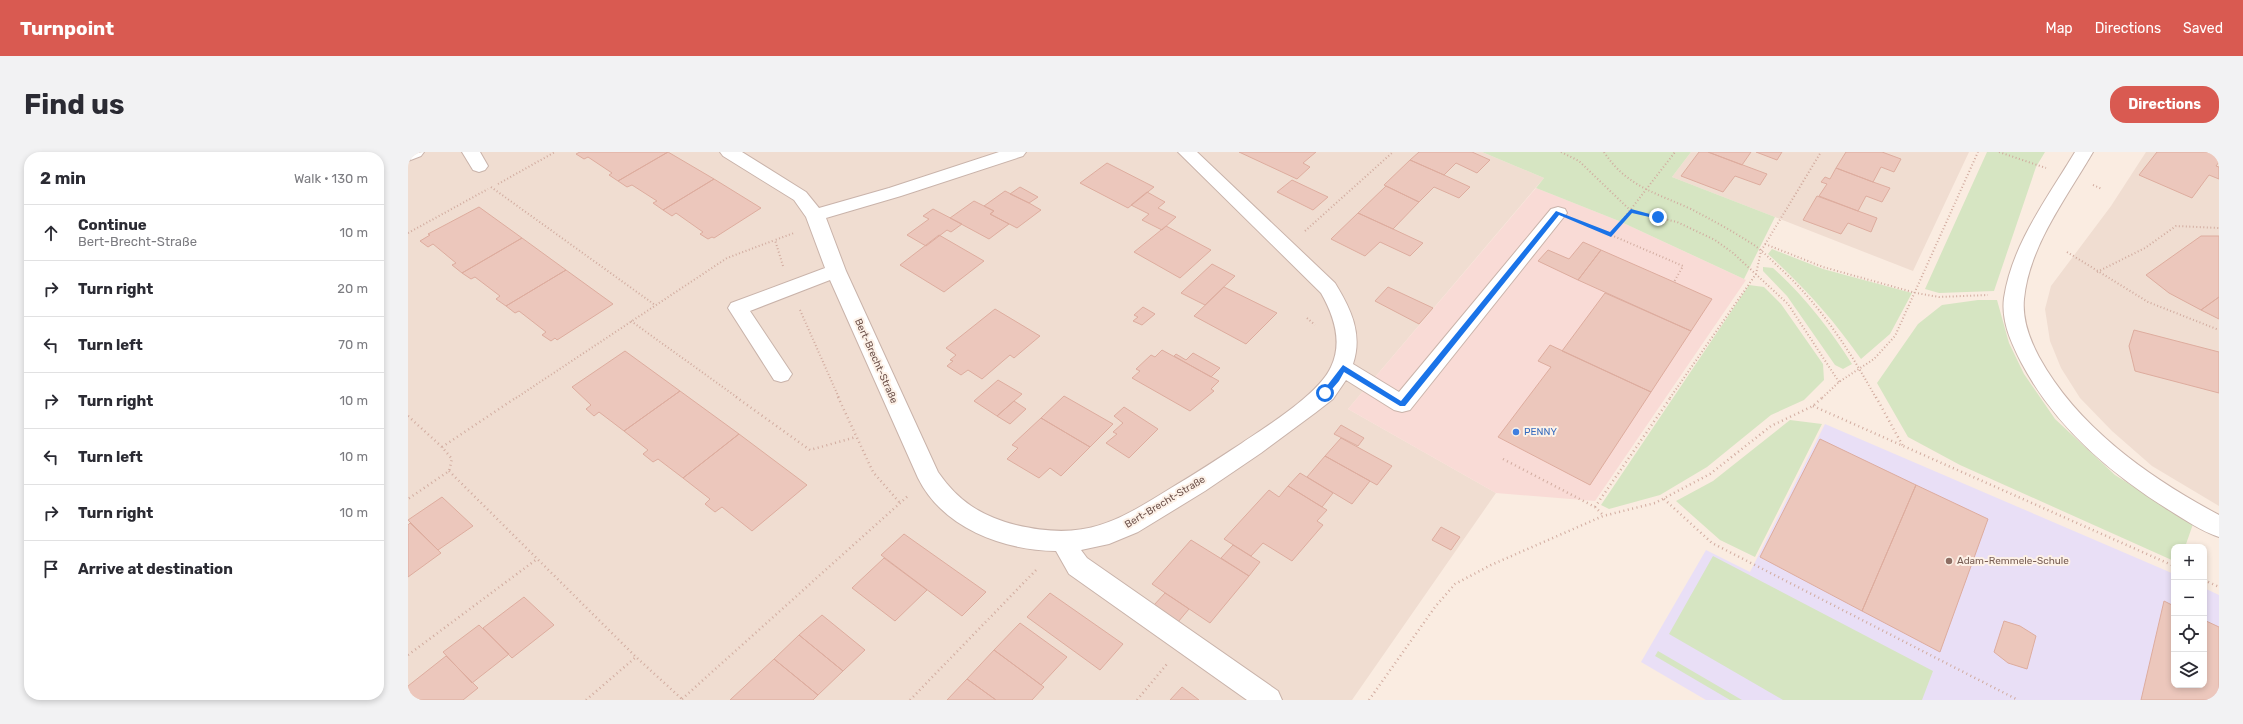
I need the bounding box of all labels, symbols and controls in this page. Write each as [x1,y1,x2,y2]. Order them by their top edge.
text: Turnpoint [20,17,114,40]
text: Map [2046,20,2073,37]
text: Directions [2095,20,2161,37]
text: Saved [2183,20,2223,37]
button: Directions [2110,86,2219,123]
text: Find us [24,88,124,121]
text: 2 min [40,168,86,188]
text: Walk · 130 m [294,171,368,186]
route end [1649,208,1667,226]
text: Continue [78,216,147,234]
icon: ahead [40,222,62,244]
text: 10 m [339,225,368,240]
text: Bert-Brecht-Straße [78,234,197,249]
icon: right [40,278,62,300]
text: Turn right [78,280,153,298]
text: 20 m [337,281,368,296]
street label: Bert-Brecht-Straße [852,317,900,406]
icon: left [40,334,62,356]
text: Turn left [78,336,143,354]
text: 70 m [338,337,368,352]
route start [1316,384,1334,402]
icon: right [40,390,62,412]
text: Turn right [78,392,153,410]
text: 10 m [339,393,368,408]
place label: PENNY [1524,426,1557,438]
marker: PENNY [1511,427,1521,437]
icon: left [40,446,62,468]
text: Turn left [78,448,143,466]
text: 10 m [339,449,368,464]
street label: Bert-Brecht-Straße [1123,473,1208,531]
icon: right [40,502,62,524]
text: Turn right [78,504,153,522]
text: 10 m [339,505,368,520]
map controls [2171,544,2207,688]
button: + [2171,544,2207,580]
place label: Adam-Remmele-Schule [1957,555,2069,567]
marker: Adam-Remmele-Schule [1944,556,1954,566]
icon: arrive [40,558,62,580]
text: Arrive at destination [78,560,233,578]
button: − [2171,580,2207,616]
button: locate [2171,616,2207,652]
button: layers [2171,652,2207,688]

